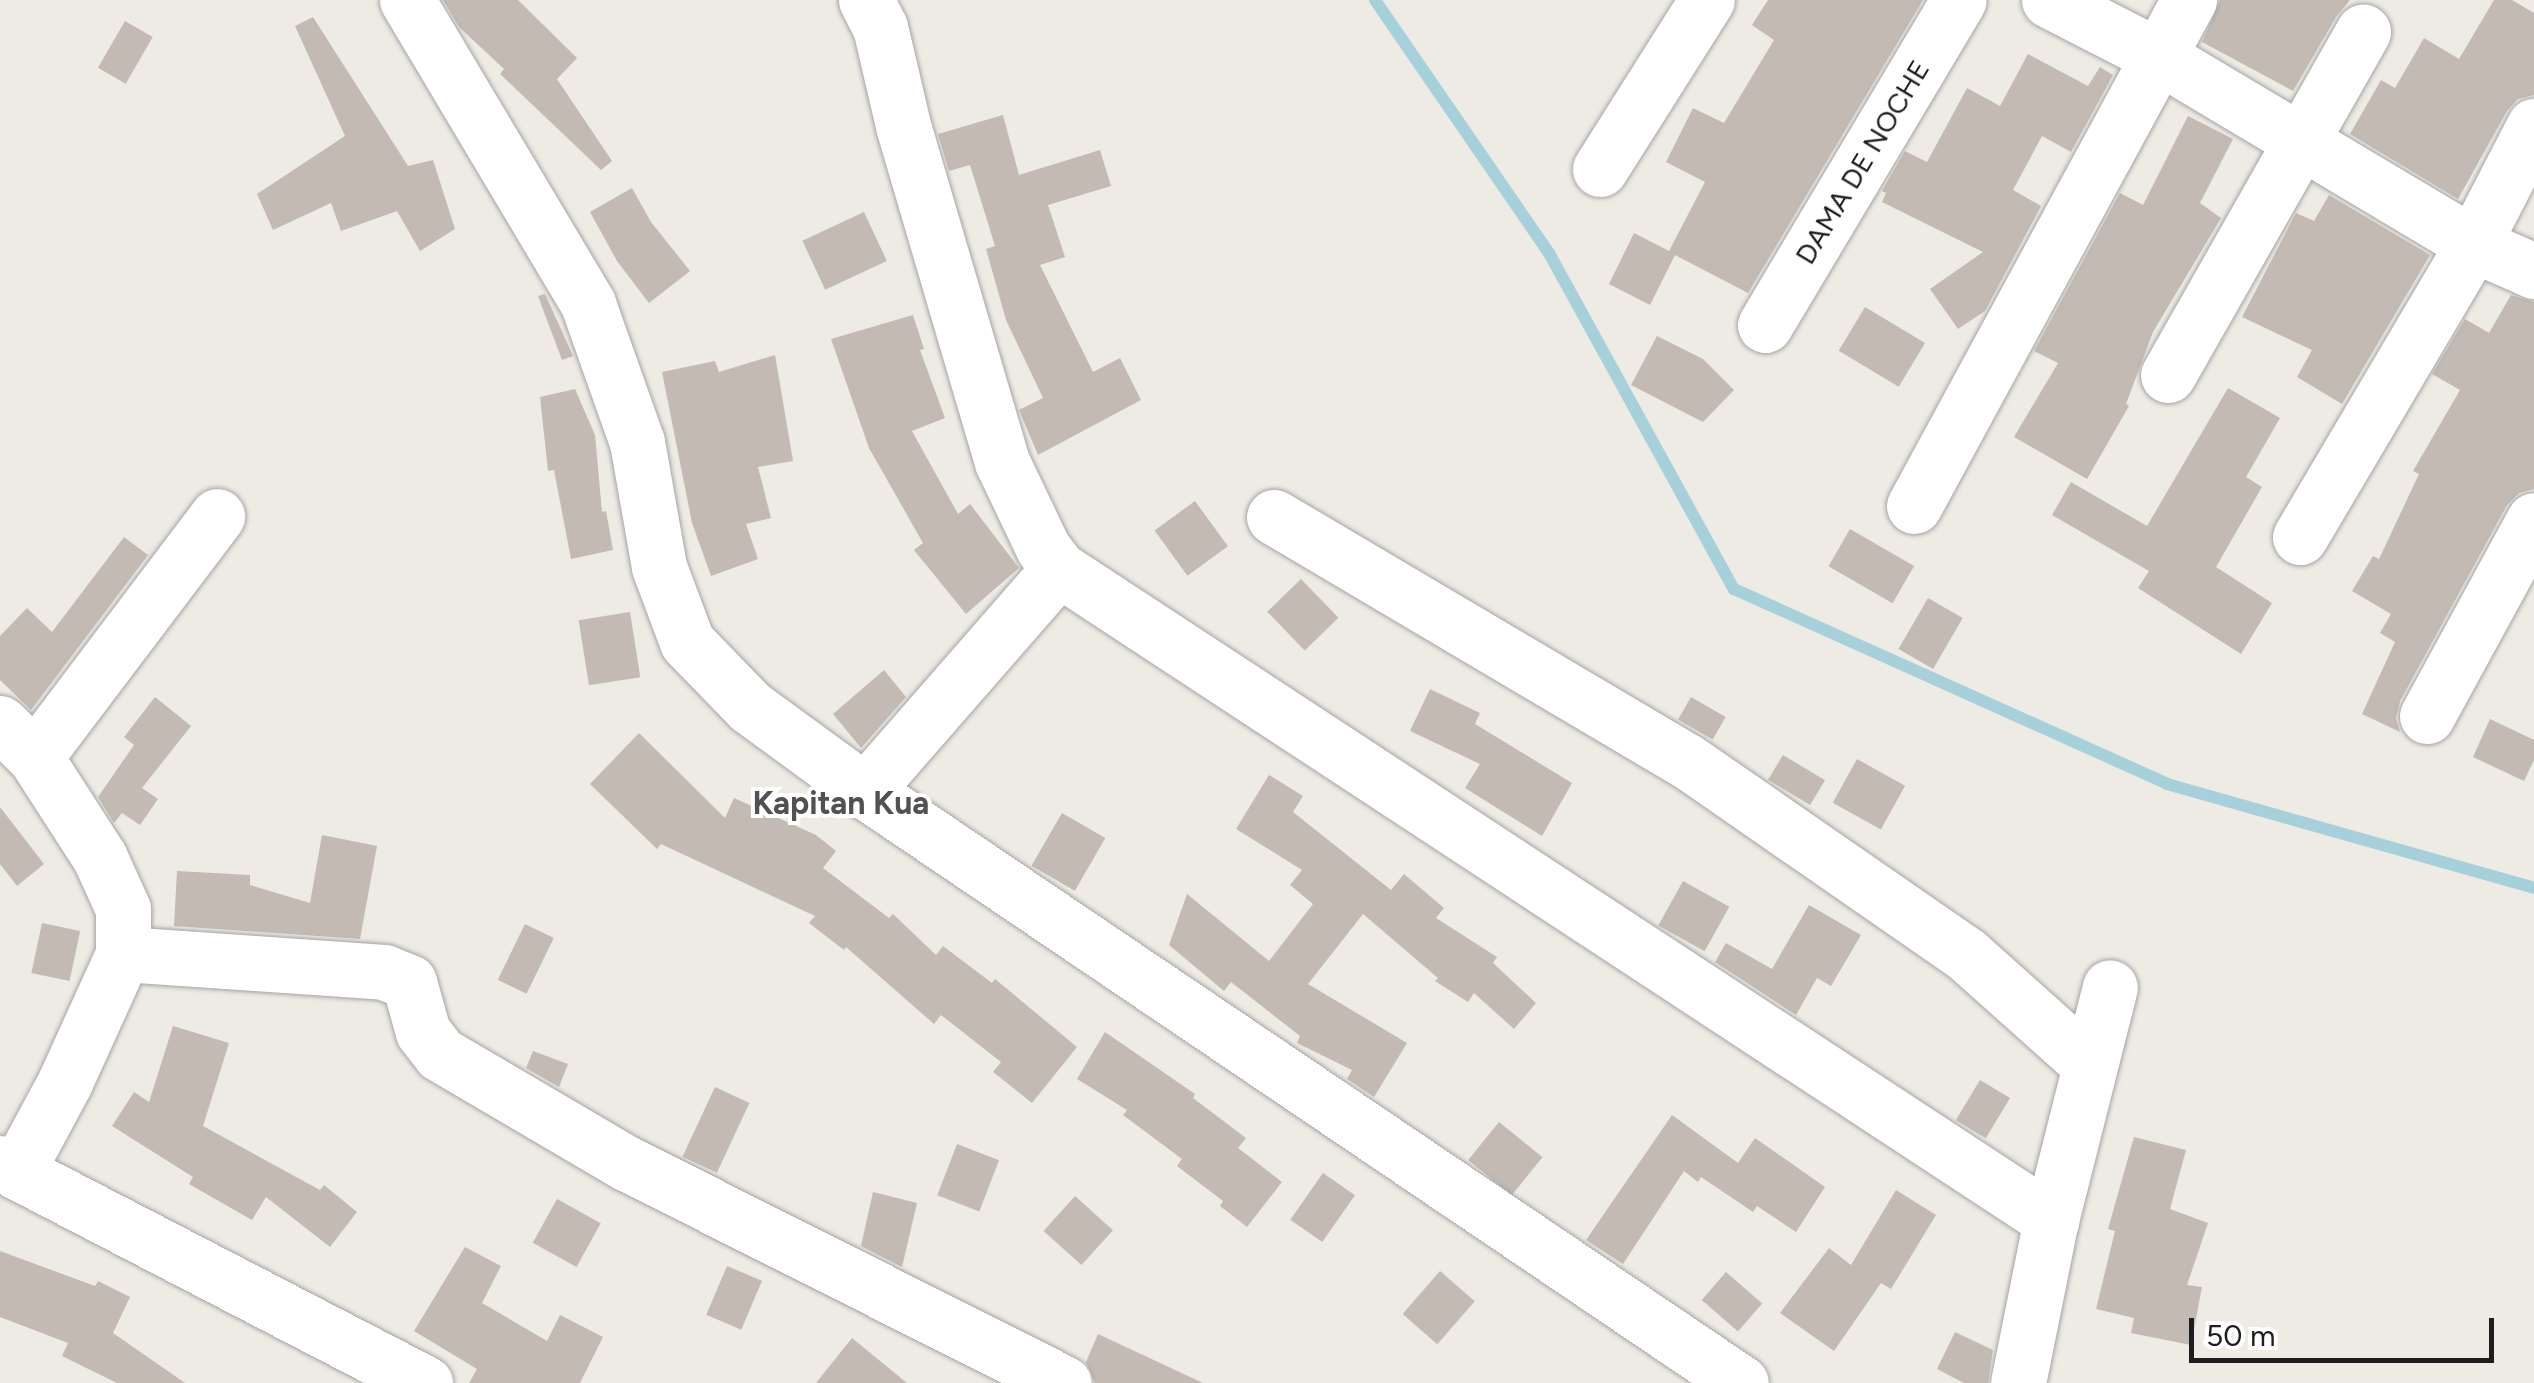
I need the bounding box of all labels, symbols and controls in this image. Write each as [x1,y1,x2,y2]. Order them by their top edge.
street label: DAMA DE NOCHE [1788,54,1936,270]
district label: Kapitan Kua [753,784,929,822]
scale bar [2194,1298,2499,1360]
text: 50 m [2206,1317,2275,1354]

